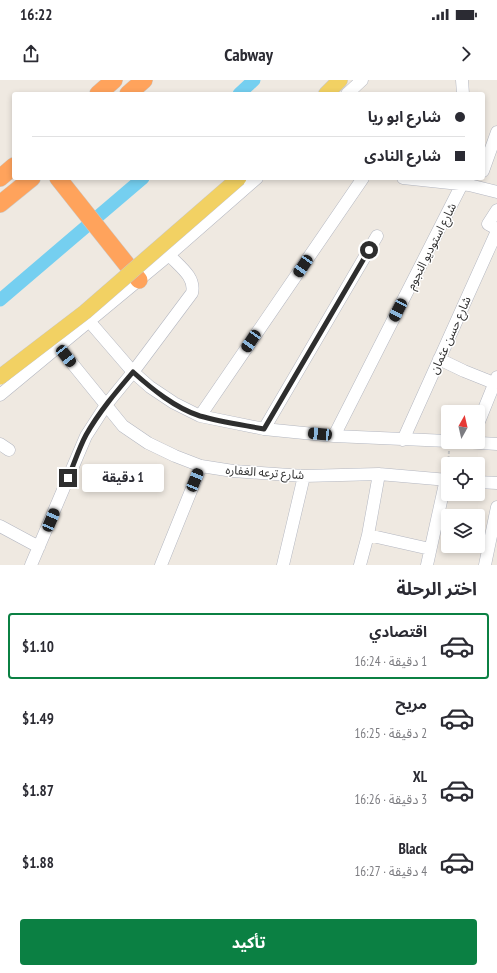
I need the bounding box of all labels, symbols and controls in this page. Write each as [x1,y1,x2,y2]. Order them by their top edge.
text: 16:22 [20,5,52,24]
icon: share [20,43,42,65]
text: Cabway [224,43,273,66]
icon: forward [455,43,477,65]
text: شارع ابو ريا [368,107,441,126]
text: شارع النادى [364,146,441,165]
street label: شارع استوديو النجوم [403,200,461,293]
route start [360,241,378,259]
car [291,253,315,279]
street label: شارع حسن عثمان [426,294,476,377]
car [387,297,409,323]
car [239,328,263,354]
car [54,343,78,369]
north arrow [441,405,485,449]
map controls [441,405,485,553]
car [308,427,332,441]
button: locate [441,457,485,501]
street label: شارع ترعه الغفاره [225,462,305,484]
callout: 1 دقيقة [82,464,164,492]
car [185,467,205,493]
route end [59,469,77,487]
text: 1 دقيقة [102,469,144,486]
car [41,507,61,533]
button: layers [441,509,485,553]
text: اختر الرحلة [396,577,477,600]
text: اقتصادي [369,622,427,641]
icon: car [439,628,475,664]
text: $1.10 [22,637,54,656]
text: 1 دقيقة · 16:24 [354,653,427,670]
text: مريح [395,694,427,713]
icon: car [439,700,475,736]
text: $1.49 [22,709,54,728]
text: 2 دقيقة · 16:25 [354,725,427,742]
text: XL [413,767,427,786]
icon: car [439,772,475,808]
text: $1.87 [22,781,54,800]
text: 3 دقيقة · 16:26 [354,791,427,808]
text: Black [398,839,427,858]
icon: car [439,844,475,880]
text: $1.88 [22,853,54,872]
text: 4 دقيقة · 16:27 [354,863,427,880]
button: تأكيد [20,919,477,965]

